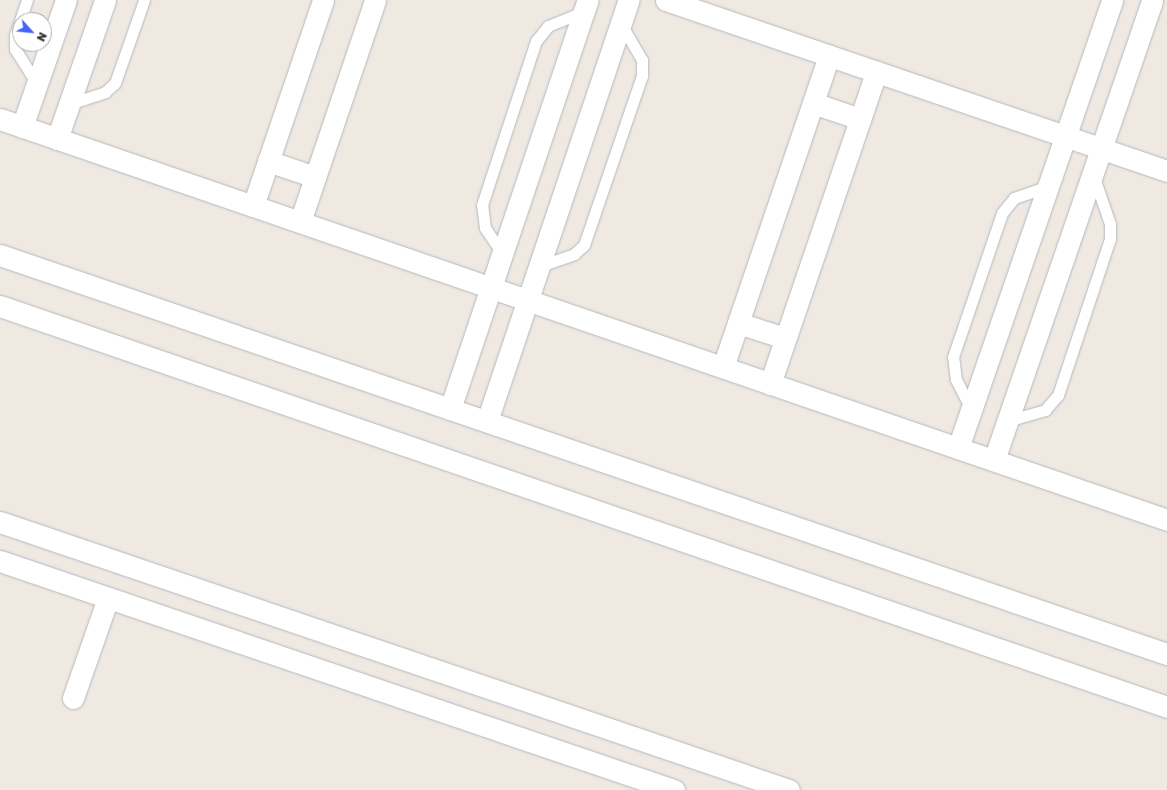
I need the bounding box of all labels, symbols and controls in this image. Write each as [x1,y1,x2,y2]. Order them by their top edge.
north arrow [12,12,52,52]
text: N [35,31,50,44]

